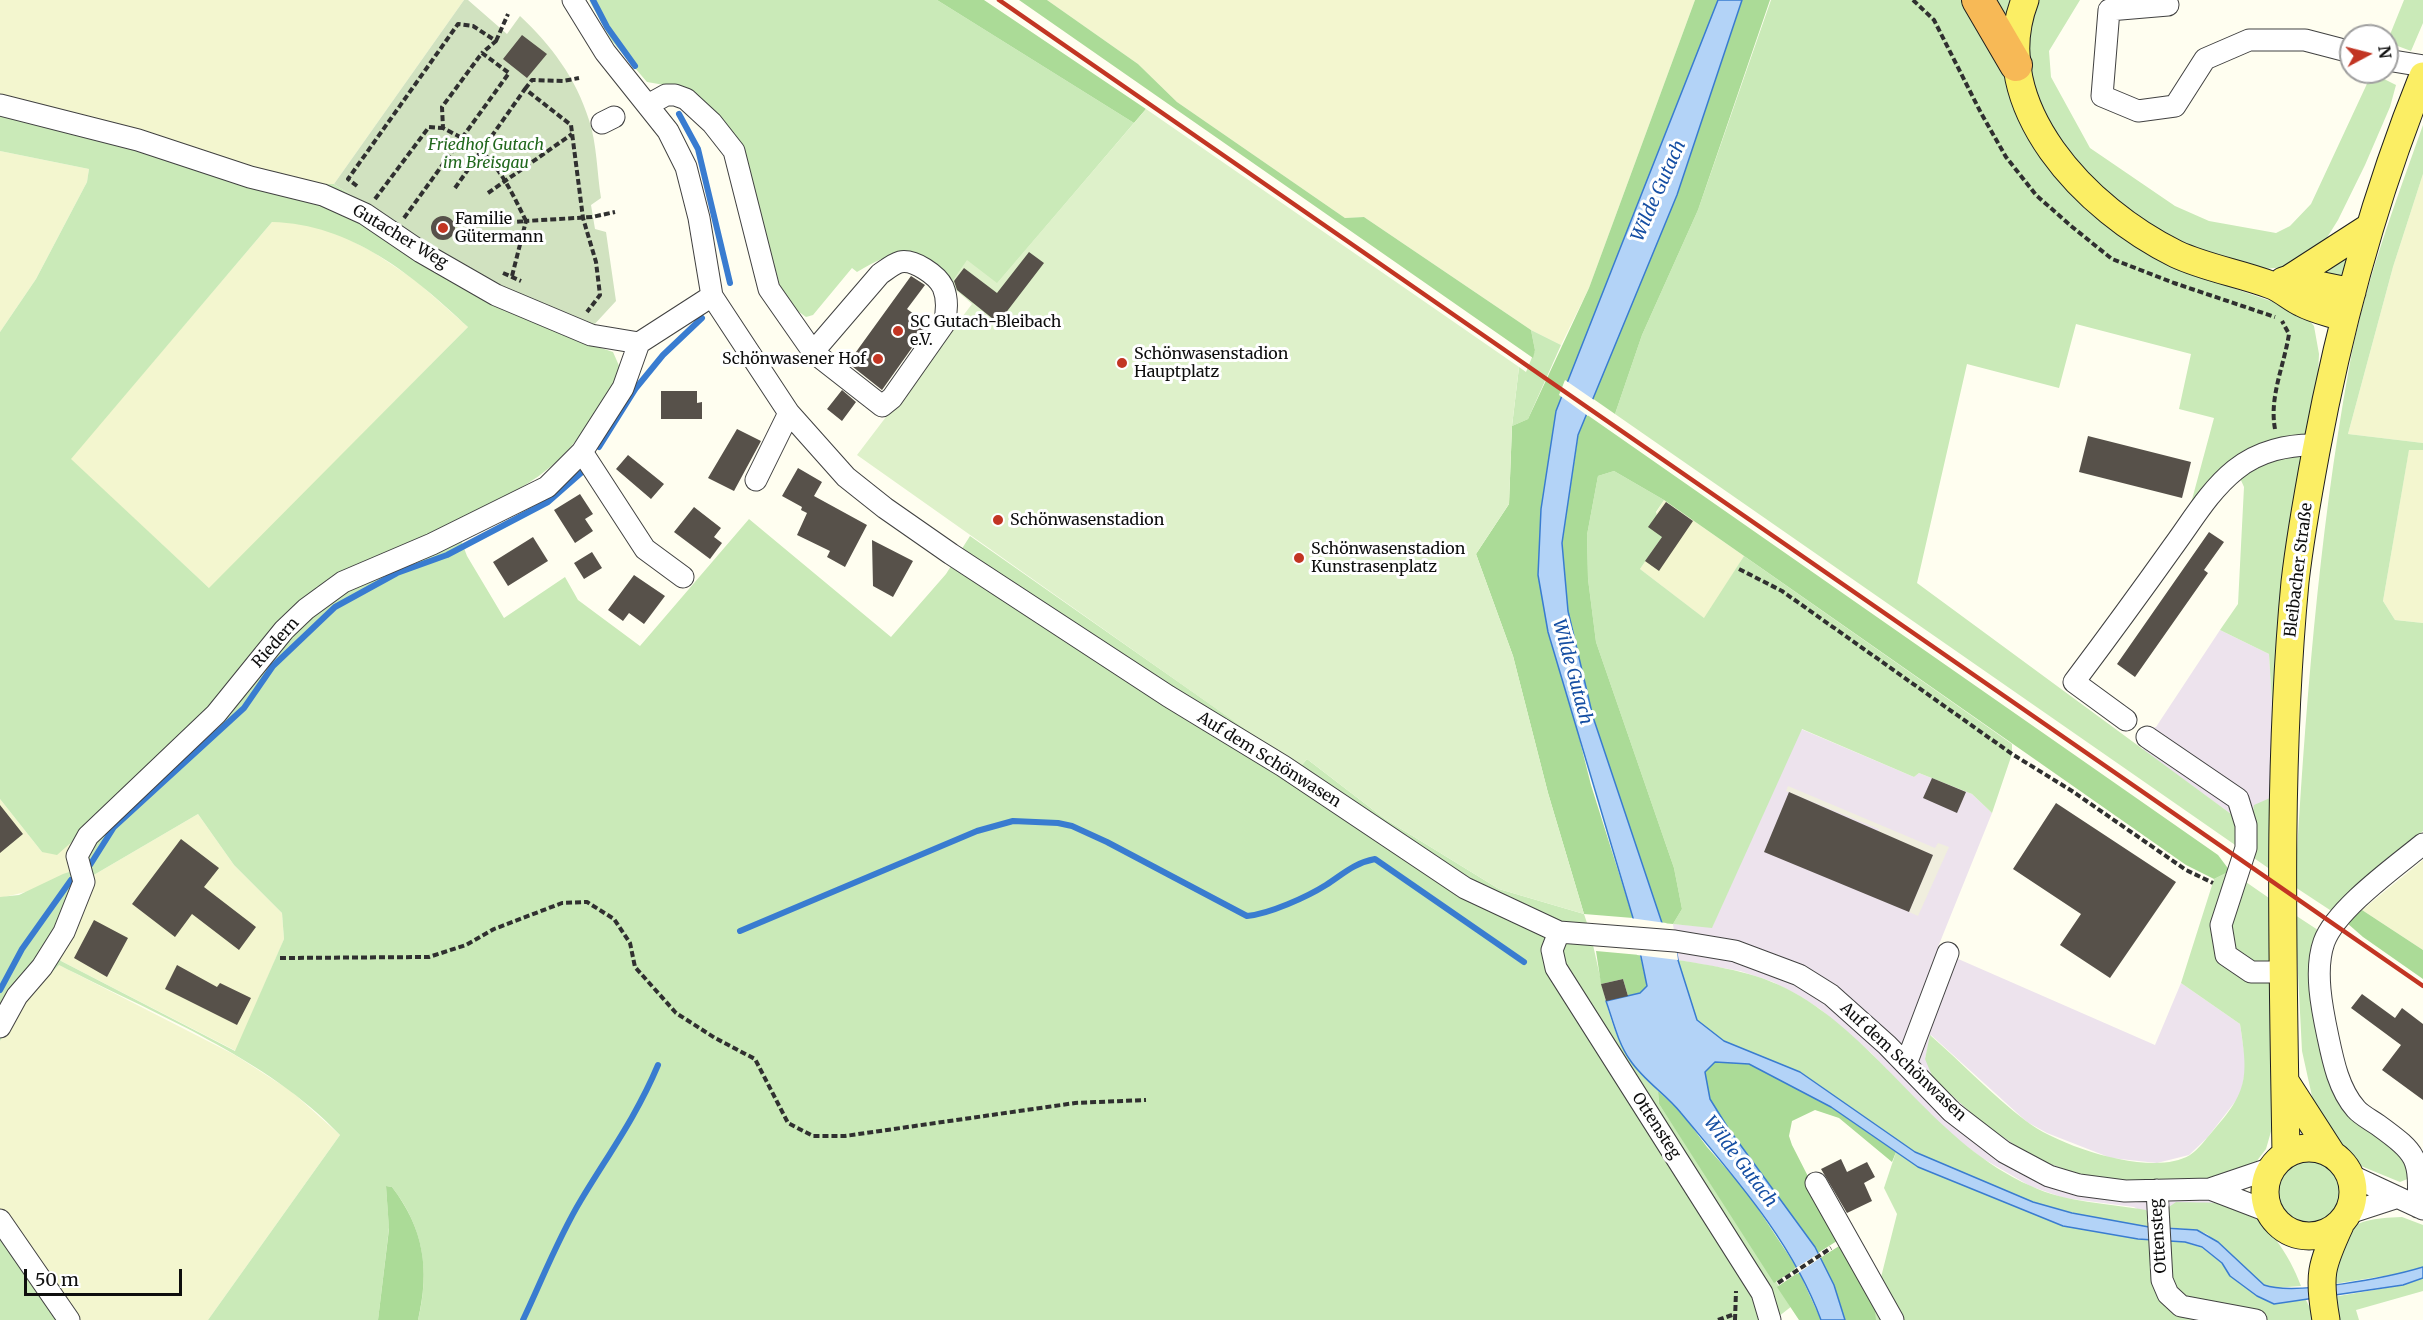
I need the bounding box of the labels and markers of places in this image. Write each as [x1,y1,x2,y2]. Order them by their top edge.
place label: Familie Gütermann [455,209,544,247]
marker: Familie Gütermann [436,221,450,235]
place label: SC Gutach-Bleibach e.V. [910,312,1061,350]
marker: SC Gutach-Bleibach e.V. [891,324,905,338]
place label: Schönwasenstadion Hauptplatz [1134,344,1288,382]
place label: Schönwasener Hof [722,349,866,369]
marker: Schönwasener Hof [871,352,885,366]
marker: Schönwasenstadion Hauptplatz [1115,356,1129,370]
place label: Schönwasenstadion [1010,510,1164,530]
marker: Schönwasenstadion [991,513,1005,527]
place label: Schönwasenstadion Kunstrasenplatz [1311,539,1465,577]
marker: Schönwasenstadion Kunstrasenplatz [1292,551,1306,565]

